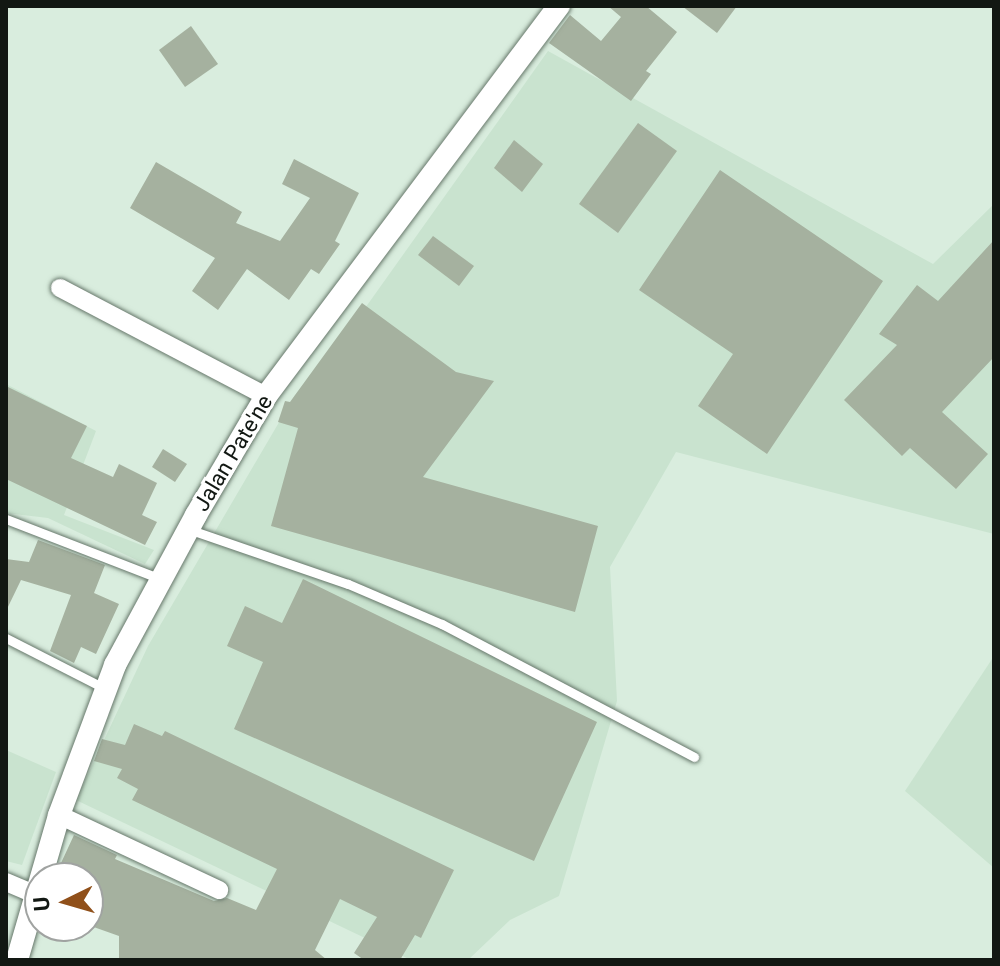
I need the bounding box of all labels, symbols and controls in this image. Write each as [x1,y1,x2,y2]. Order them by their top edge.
street label: Jalan Pate'ne [188,390,278,516]
north arrow [24,862,104,942]
text: U [29,896,55,912]

